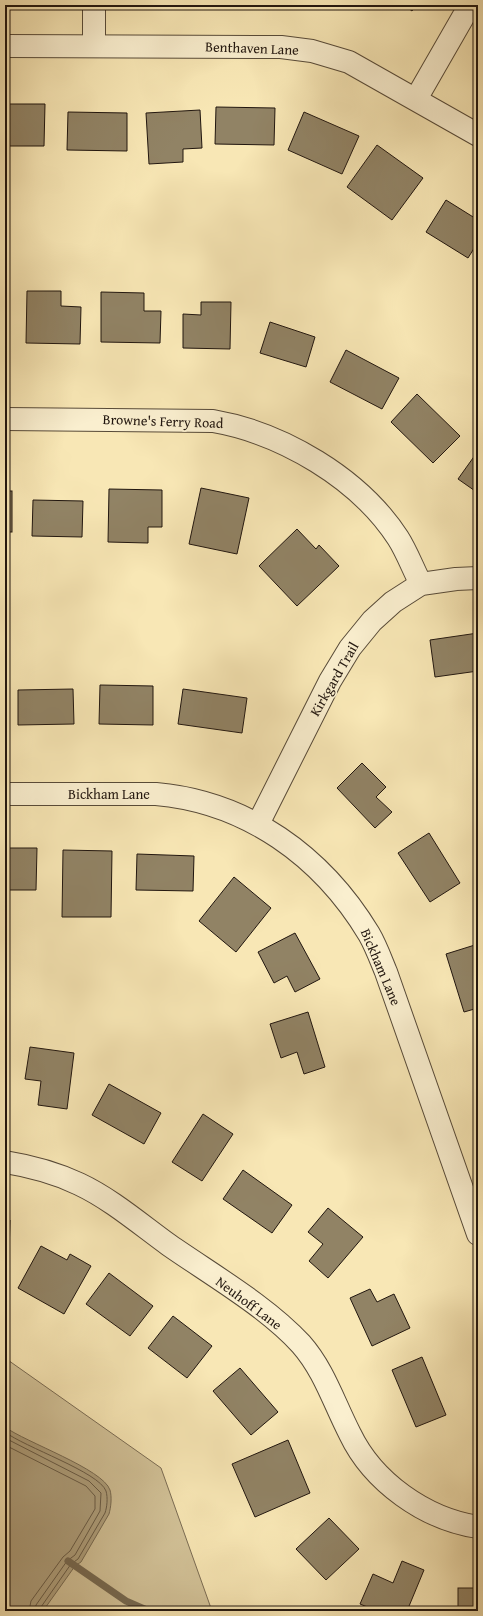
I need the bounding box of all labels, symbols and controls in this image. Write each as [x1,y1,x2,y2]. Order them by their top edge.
street label: Benthaven Lane [205,36,300,60]
street label: Browne's Ferry Road [102,409,224,433]
street label: Kirkgard Trail [305,638,363,720]
street label: Bickham Lane [68,784,150,804]
street label: Bickham Lane [356,925,406,1009]
street label: Neuhoff Lane [212,1271,287,1335]

